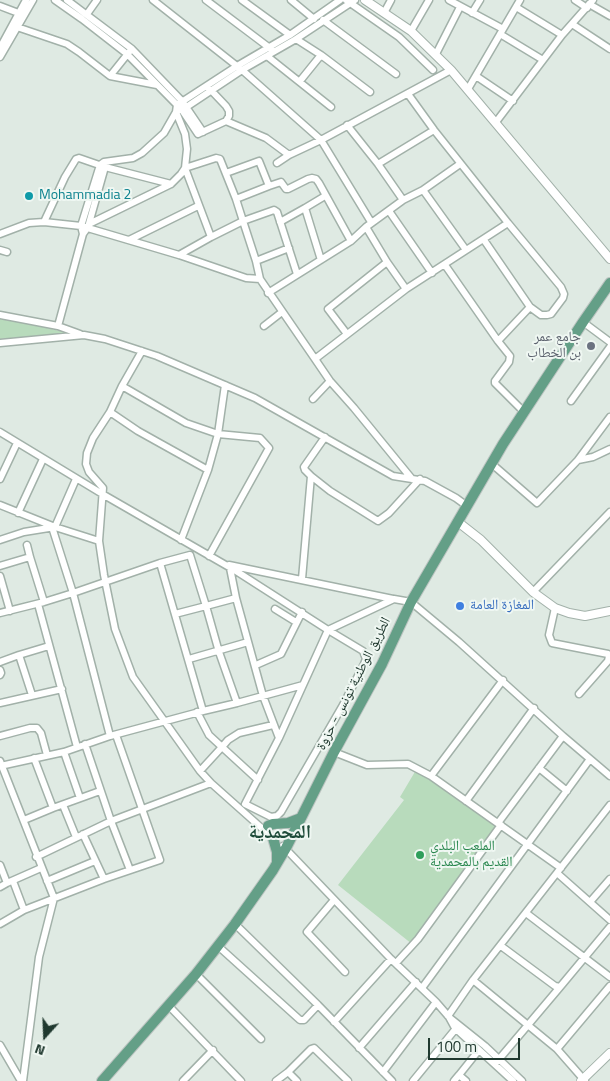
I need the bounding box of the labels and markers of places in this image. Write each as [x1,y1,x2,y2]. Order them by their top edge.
place label: Mohammadia 2 [39,188,131,204]
marker: Mohammadia 2 [23,190,35,202]
place label: جامع عمر بن الخطاب [527,330,581,362]
marker: جامع عمر بن الخطاب [585,340,597,352]
place label: المغازة العامة [470,598,534,614]
marker: المغازة العامة [454,600,466,612]
place label: الملعب البلدي القديم بالمحمدية [430,839,513,872]
marker: الملعب البلدي القديم بالمحمدية [414,849,426,861]

